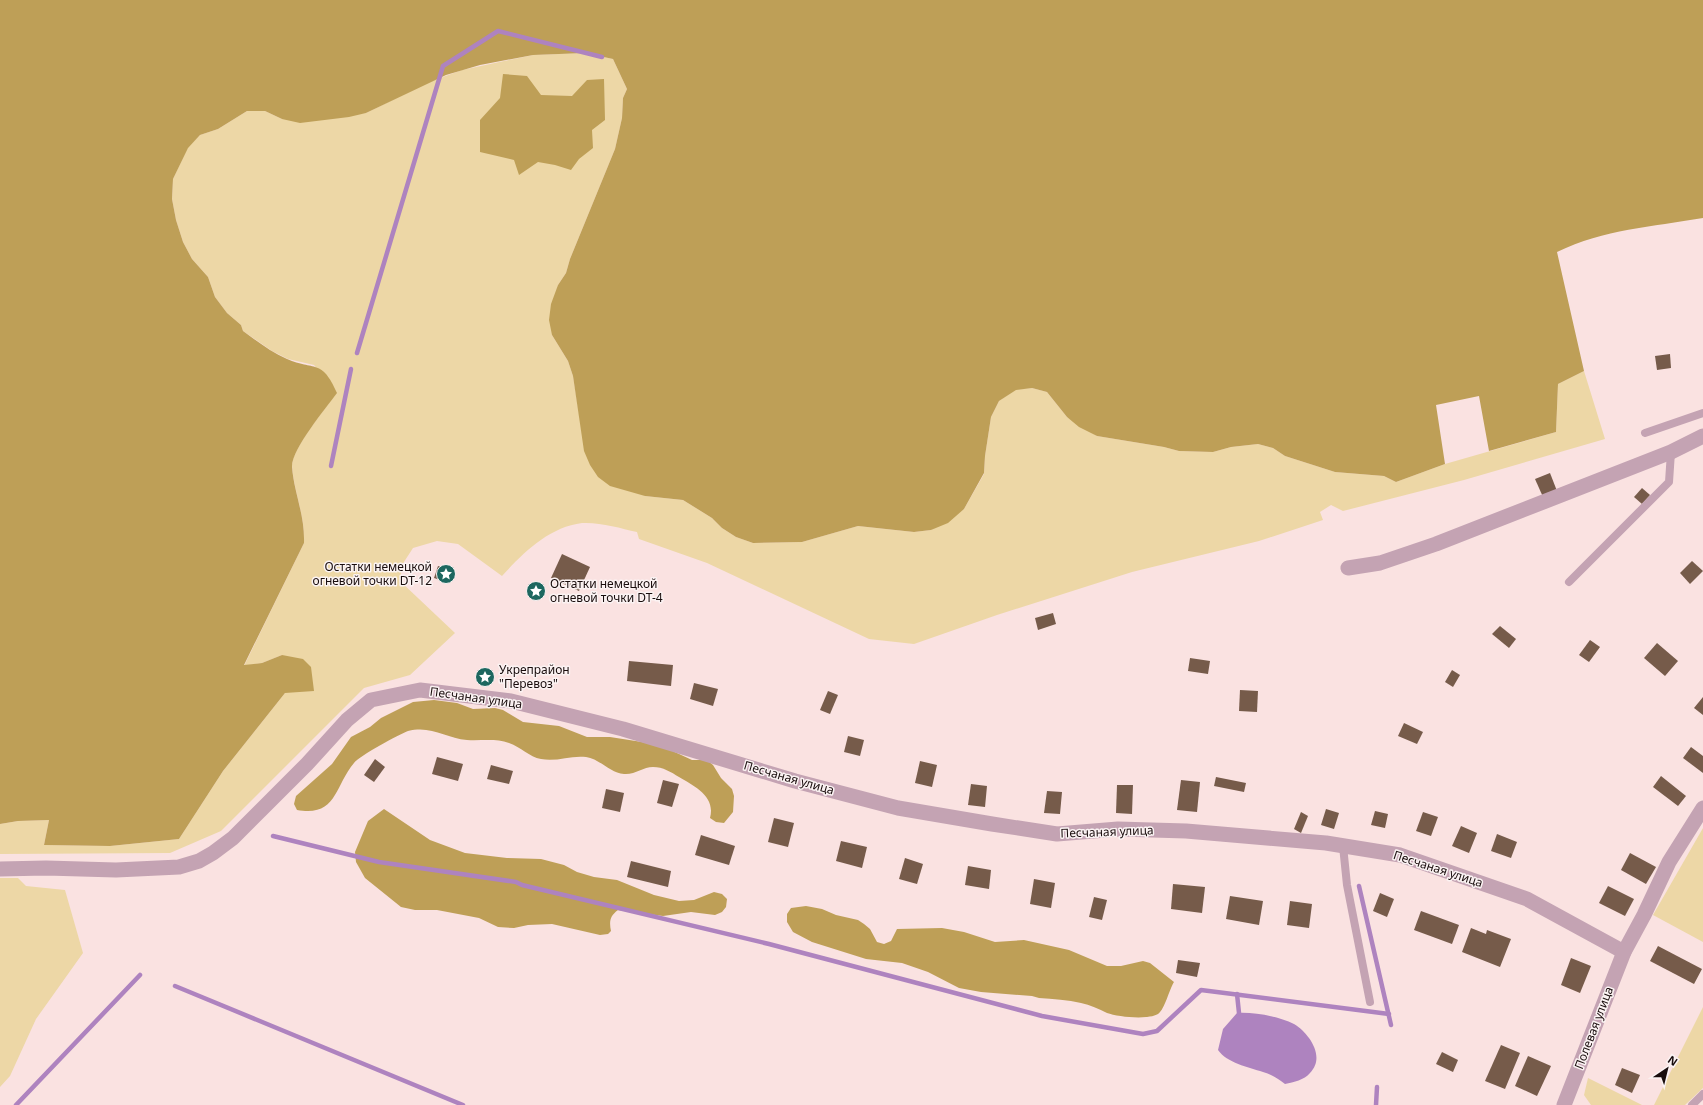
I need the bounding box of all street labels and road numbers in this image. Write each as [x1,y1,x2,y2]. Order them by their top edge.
street label: Песчаная улица [429,683,523,712]
street label: Песчаная улица [742,757,836,799]
street label: Песчаная улица [1060,821,1154,842]
street label: Песчаная улица [1391,846,1485,891]
street label: Полевая улица [1570,984,1617,1072]

